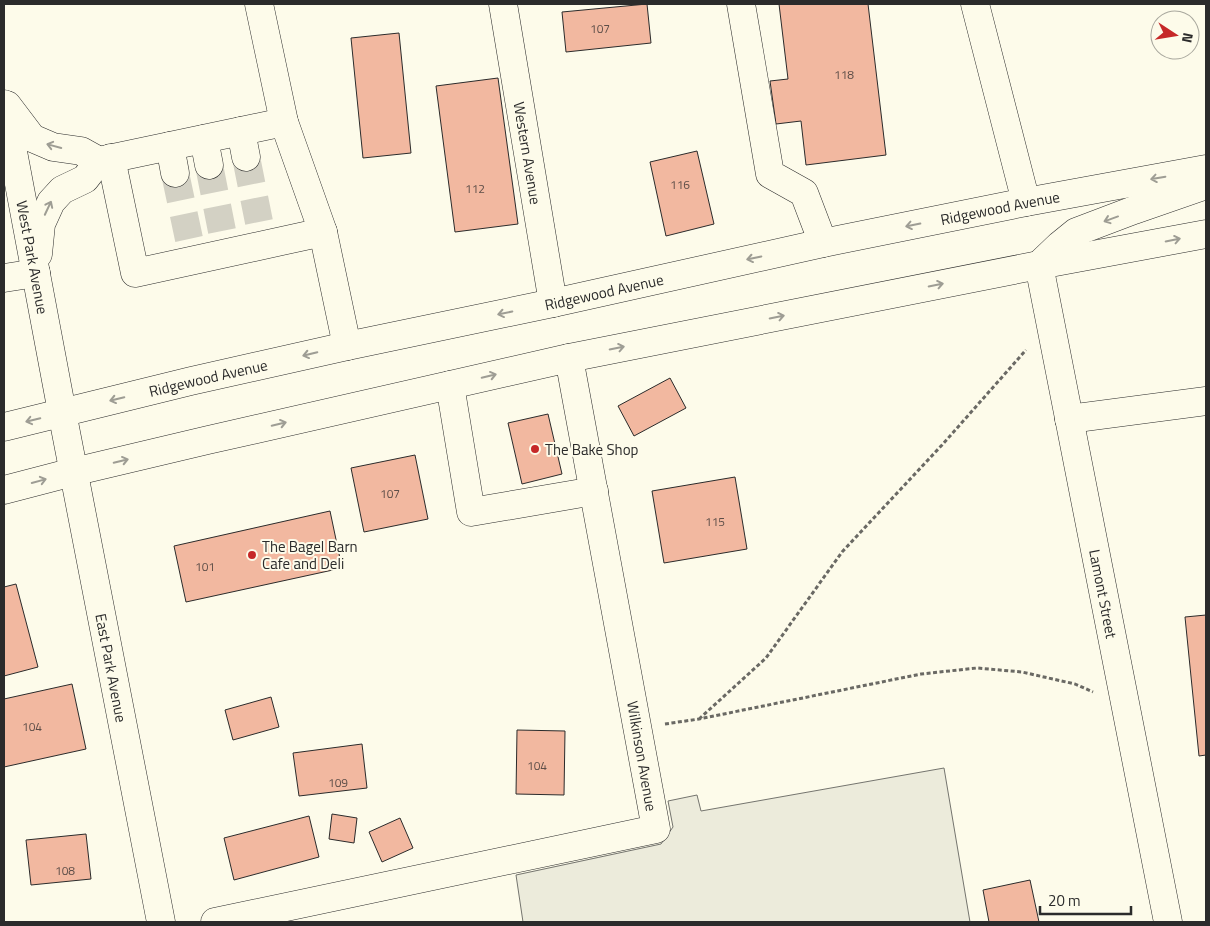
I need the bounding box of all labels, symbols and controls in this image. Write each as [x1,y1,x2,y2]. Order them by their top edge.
north arrow [1150,10,1200,60]
house number: 107 [590,19,610,38]
text: N [1177,31,1199,45]
house number: 118 [834,65,854,84]
street label: Western Avenue [508,100,548,206]
one-way arrow [46,141,62,150]
one-way arrow [1151,173,1167,183]
house number: 116 [670,175,690,194]
house number: 112 [465,179,485,198]
street label: Ridgewood Avenue [938,185,1062,231]
street label: West Park Avenue [11,199,55,316]
one-way arrow [44,201,54,216]
one-way arrow [1104,215,1119,224]
one-way arrow [905,221,921,230]
one-way arrow [1164,235,1180,244]
one-way arrow [746,254,762,263]
street label: Ridgewood Avenue [542,267,665,316]
one-way arrow [928,280,944,290]
one-way arrow [497,308,513,318]
one-way arrow [768,311,784,321]
one-way arrow [609,343,625,352]
one-way arrow [302,350,318,359]
street label: Ridgewood Avenue [146,353,270,402]
one-way arrow [480,371,496,380]
one-way arrow [110,395,126,404]
one-way arrow [25,415,41,425]
one-way arrow [270,419,286,428]
place label: The Bake Shop [545,438,639,461]
marker: The Bake Shop [529,443,541,455]
one-way arrow [112,456,128,465]
one-way arrow [30,476,46,486]
house number: 107 [380,484,400,503]
house number: 115 [705,512,725,531]
place label: The Bagel Barn Cafe and Deli [262,535,358,575]
street label: Lamont Street [1084,547,1124,641]
marker: The Bagel Barn Cafe and Deli [246,549,258,561]
house number: 101 [195,557,215,576]
street label: East Park Avenue [90,611,133,724]
street label: Wilkinson Avenue [621,699,663,813]
house number: 104 [22,717,42,736]
house number: 104 [527,756,547,775]
house number: 109 [328,773,348,792]
house number: 108 [55,861,75,880]
scale bar [1040,884,1131,916]
text: 20 m [1048,889,1081,912]

